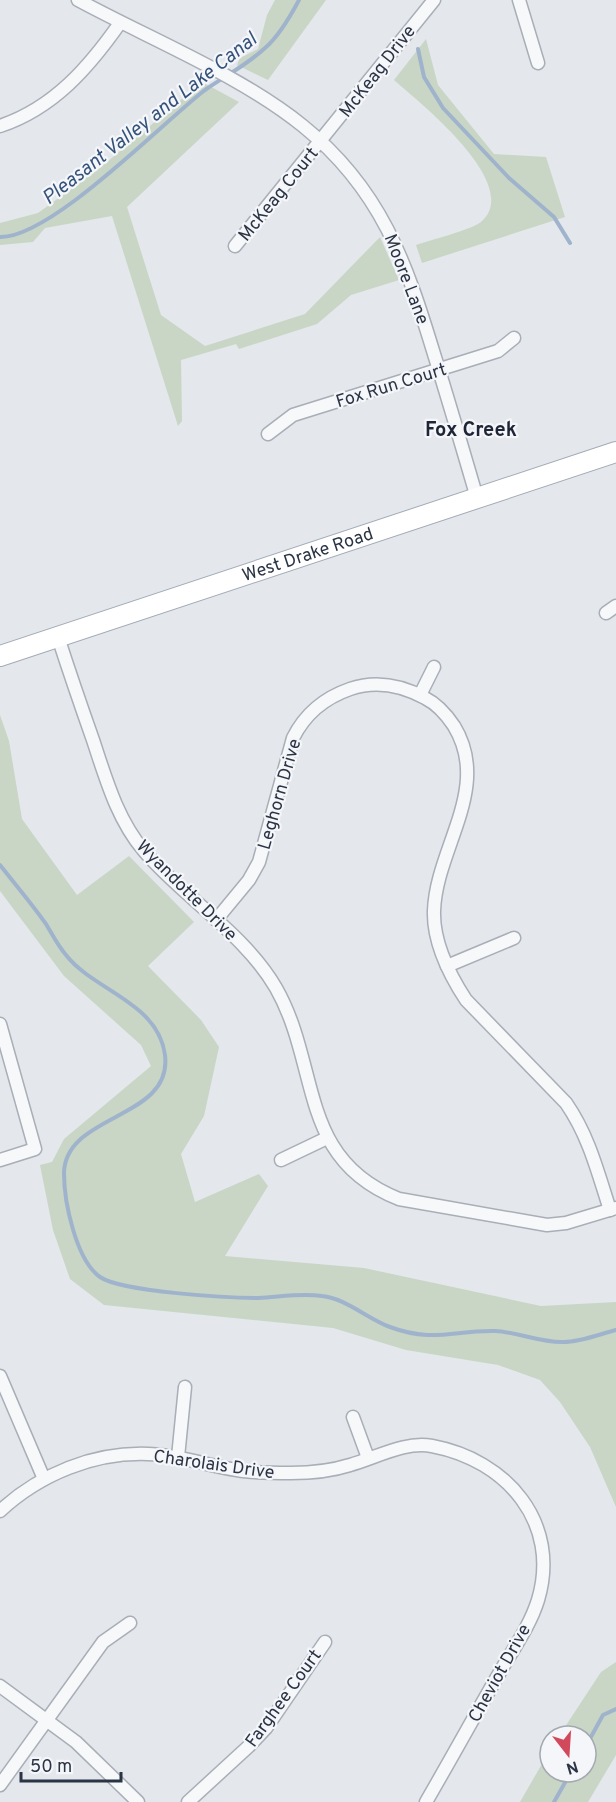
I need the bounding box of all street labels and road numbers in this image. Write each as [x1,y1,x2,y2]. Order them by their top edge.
street label: McKeag Drive [335,21,421,123]
street label: McKeag Court [234,143,324,247]
street label: Moore Lane [378,231,433,328]
street label: Fox Run Court [333,359,449,414]
street label: West Drake Road [240,523,377,588]
street label: Leghorn Drive [254,736,307,853]
street label: Wyandotte Drive [130,836,241,947]
street label: Charolais Drive [152,1446,276,1485]
street label: Cheviot Drive [464,1621,537,1727]
street label: Farghee Court [241,1645,327,1752]

